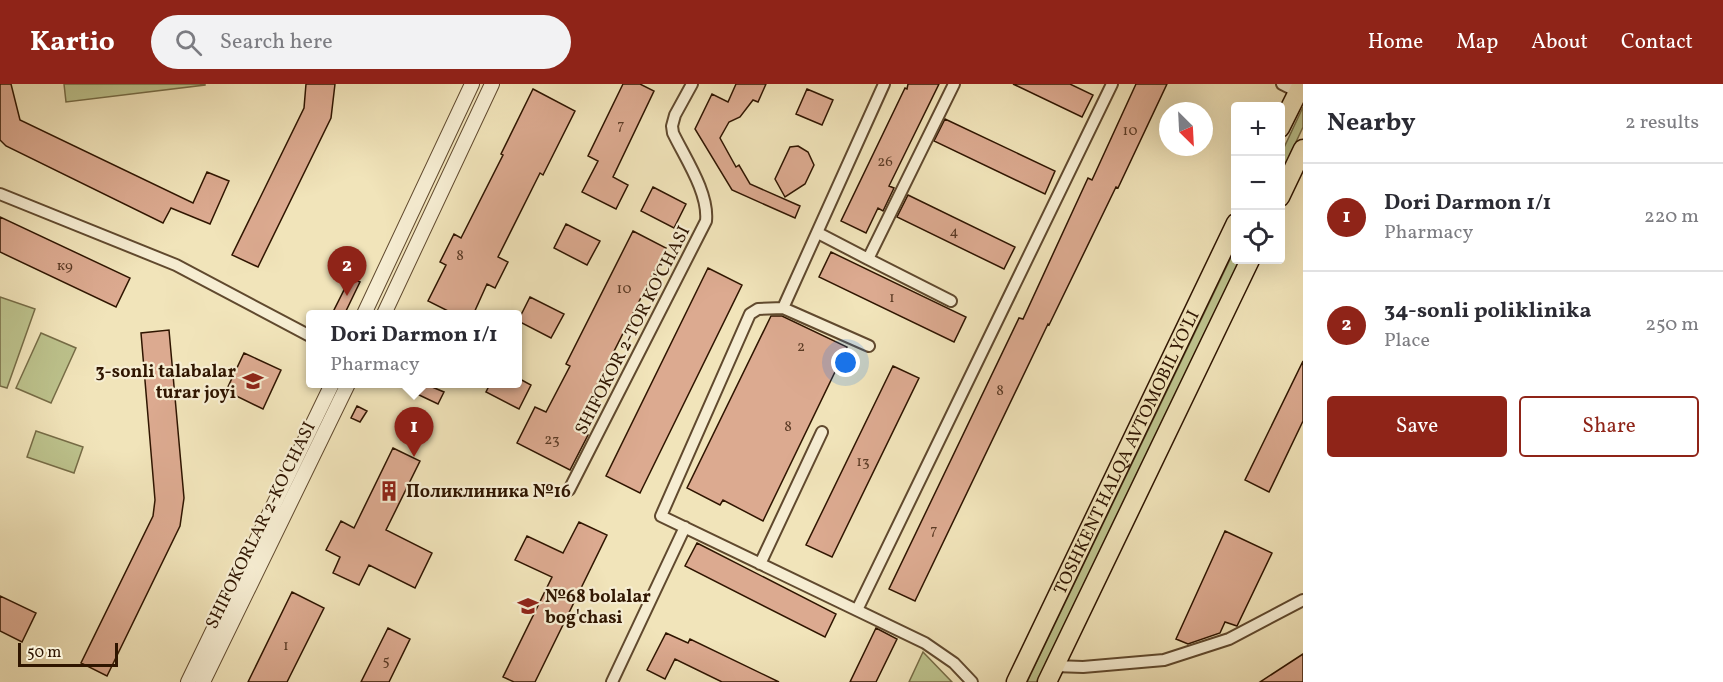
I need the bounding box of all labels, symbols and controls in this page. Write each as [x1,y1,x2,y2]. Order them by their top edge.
search box [151,15,571,69]
text: Kartio [30,23,115,62]
icon: search [172,26,205,59]
text: Search here [220,27,333,58]
text: Home [1368,28,1423,57]
text: Map [1456,28,1498,57]
text: About [1531,28,1588,57]
text: Contact [1621,28,1693,57]
north arrow [1159,102,1213,156]
map controls [1231,102,1285,264]
button: + [1231,102,1285,156]
text: Nearby [1327,105,1416,141]
text: 2 results [1625,109,1699,137]
house number: 7 [617,115,625,136]
house number: 10 [1123,121,1137,142]
house number: 26 [877,152,893,173]
button: − [1231,156,1285,210]
text: Dori Darmon 1/1 [1384,188,1551,219]
text: 1 [1342,203,1351,231]
text: 220 m [1644,203,1699,231]
button: locate [1231,210,1285,264]
text: Pharmacy [1384,219,1473,247]
street label: SHIFOKOR 2-TOR KO'CHASI [570,222,697,439]
house number: 4 [950,222,959,243]
pin: 2 [328,246,366,296]
house number: 8 [456,246,464,267]
house number: к9 [57,256,73,277]
house number: 10 [617,279,631,300]
house number: 1 [889,288,895,309]
text: 34-sonli poliklinika [1384,296,1591,327]
street label: TOSHKENT HALQA AVTOMOBIL YO'LI [1049,306,1206,599]
popup [306,310,522,388]
text: 2 [1341,311,1352,339]
text: 250 m [1645,311,1699,339]
text: Dori Darmon 1/1 [330,320,498,351]
text: Place [1384,327,1430,355]
house number: 2 [797,337,805,358]
your location [831,348,860,377]
text: Pharmacy [330,351,420,379]
place label: 3-sonli talabalar turar joyi [96,360,236,406]
school or university icon: 3-sonli talabalar turar joyi [241,369,265,393]
house number: 8 [996,381,1004,402]
button: Save [1327,396,1507,457]
button: Share [1519,396,1699,457]
pin: 1 [394,408,434,457]
house number: 8 [784,417,792,438]
street label: SHIFOKORLAR 2-KO'CHASI [200,418,323,634]
house number: 23 [544,430,560,451]
house number: 13 [856,452,870,473]
building icon: Поликлиника №16 [377,479,401,503]
place label: Поликлиника №16 [406,480,571,505]
house number: 7 [930,520,938,541]
place label: №68 bolalar bog'chasi [545,585,651,631]
school or university icon: №68 bolalar bog'chasi [516,594,540,618]
house number: 1 [283,636,289,657]
scale bar [18,640,118,668]
text: 50 m [27,642,61,664]
house number: 5 [382,651,390,672]

